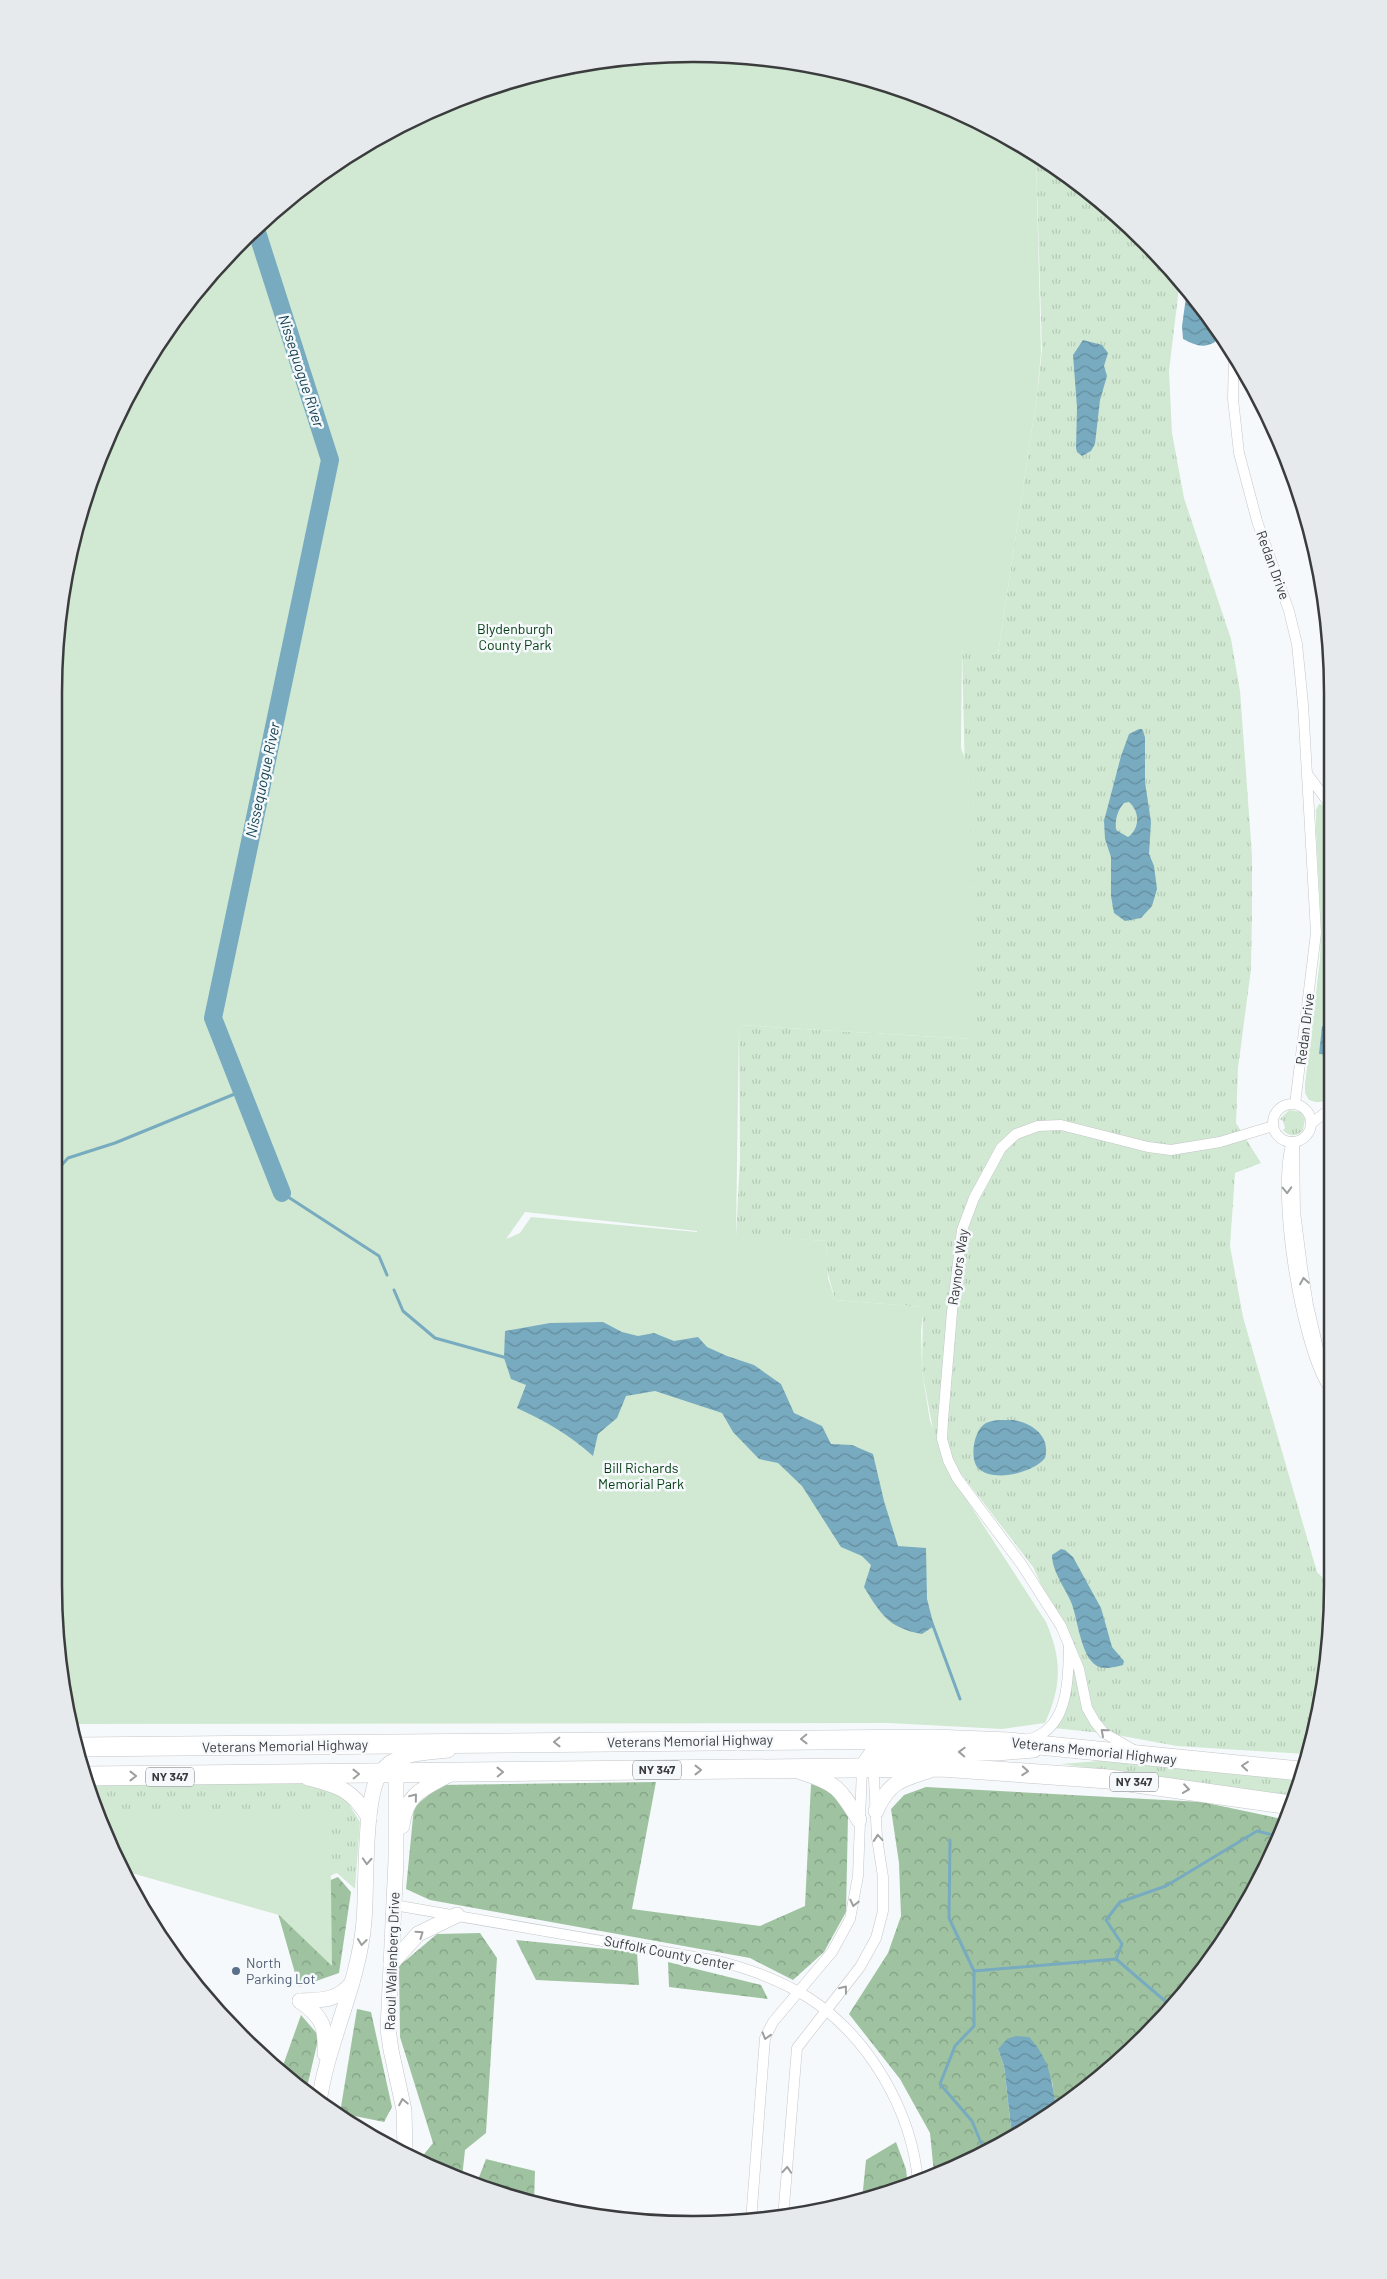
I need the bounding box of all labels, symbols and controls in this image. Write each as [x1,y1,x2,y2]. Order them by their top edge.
water label: Nissequogue River [275,312,329,430]
street label: Redan Drive [1253,528,1294,602]
park label: Blydenburgh County Park [477,620,553,653]
water label: Nissequogue River [241,720,283,839]
street label: Redan Drive [1292,992,1317,1066]
one-way arrow [1282,1186,1293,1194]
street label: Raynors Way [944,1227,971,1306]
one-way arrow [1299,1277,1310,1285]
park label: Bill Richards Memorial Park [598,1459,684,1492]
one-way arrow [1101,1729,1110,1738]
street label: Veterans Memorial Highway [607,1731,774,1750]
street label: Veterans Memorial Highway [1011,1733,1178,1768]
one-way arrow [800,1734,808,1744]
street label: Veterans Memorial Highway [202,1736,369,1755]
one-way arrow [553,1737,561,1748]
one-way arrow [958,1746,966,1757]
road number: NY 347 [633,1760,681,1780]
one-way arrow [1241,1761,1249,1772]
one-way arrow [694,1765,702,1775]
one-way arrow [1021,1766,1029,1777]
one-way arrow [497,1767,505,1777]
road number: NY 347 [146,1768,194,1786]
one-way arrow [352,1769,360,1779]
one-way arrow [129,1771,137,1782]
road number: NY 347 [1110,1772,1158,1791]
one-way arrow [1183,1783,1191,1794]
one-way arrow [408,1794,416,1803]
one-way arrow [872,1833,883,1841]
one-way arrow [362,1857,373,1865]
street label: Raoul Wallenberg Drive [381,1891,402,2030]
one-way arrow [850,1898,860,1907]
one-way arrow [414,1931,424,1940]
street label: Suffolk County Center [603,1932,736,1973]
one-way arrow [357,1939,368,1947]
place label: North Parking Lot [246,1954,316,1987]
marker: North Parking Lot [230,1965,242,1977]
one-way arrow [838,1986,846,1995]
one-way arrow [762,2032,772,2040]
one-way arrow [398,2097,408,2106]
one-way arrow [781,2165,792,2173]

